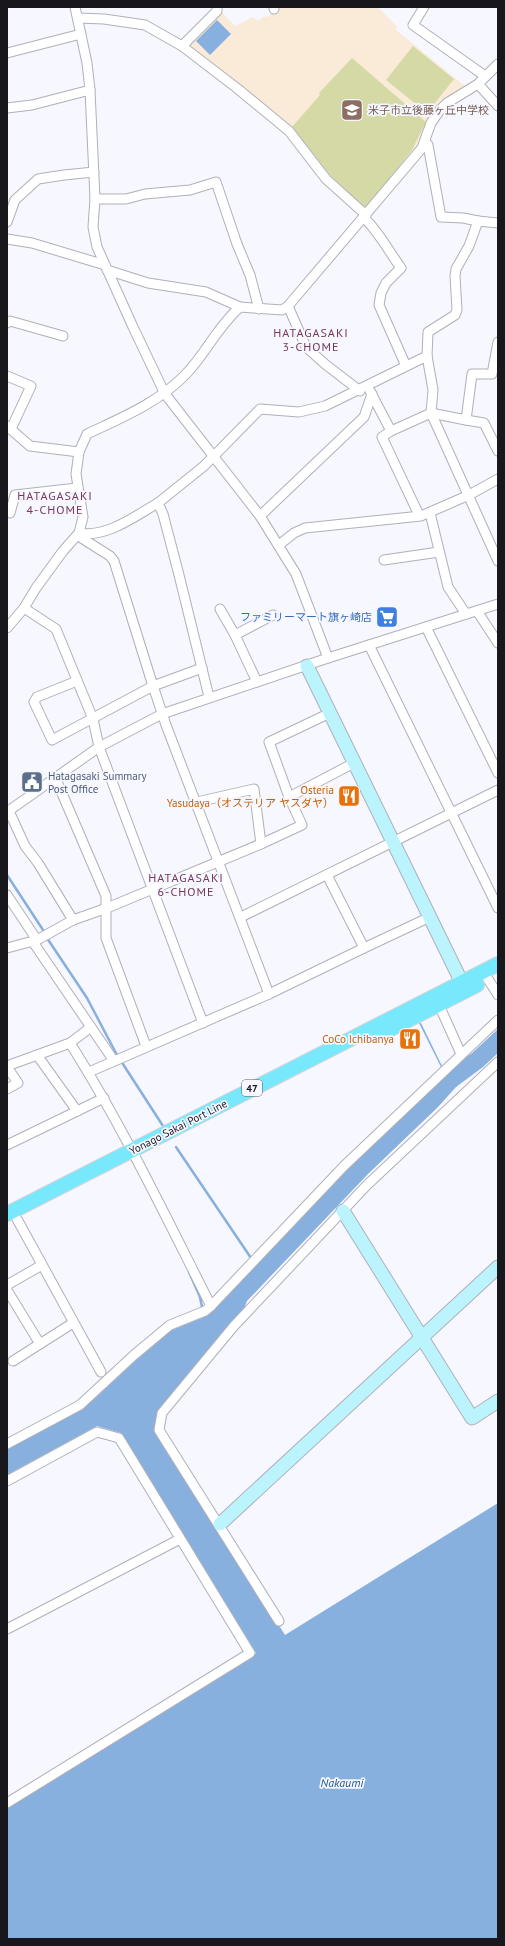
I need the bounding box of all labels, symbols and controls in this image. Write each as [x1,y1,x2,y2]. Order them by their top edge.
school or university icon: 米子市立後藤ヶ丘中学校 [339,97,365,123]
place label: 米子市立後藤ヶ丘中学校 [368,103,489,117]
district label: HATAGASAKI 3-CHOME [273,325,349,354]
district label: HATAGASAKI 4-CHOME [17,488,93,517]
supermarket icon: ファミリーマート旗ヶ崎店 [374,604,400,630]
place label: ファミリーマート旗ヶ崎店 [240,610,372,624]
public building icon: Hatagasaki Summary Post Office [19,769,45,795]
place label: Hatagasaki Summary Post Office [48,769,147,796]
place label: Osteria Yasudaya（オステリア ヤスダヤ） [167,783,334,810]
restaurant icon: Osteria Yasudaya（オステリア ヤスダヤ） [336,783,362,809]
district label: HATAGASAKI 6-CHOME [148,870,224,899]
restaurant icon: CoCo Ichibanya [397,1026,423,1052]
place label: CoCo Ichibanya [322,1032,394,1046]
road number: 47 [242,1080,262,1096]
street label: Yonago Sakai Port Line [127,1096,230,1158]
water label: Nakaumi [321,1775,364,1790]

